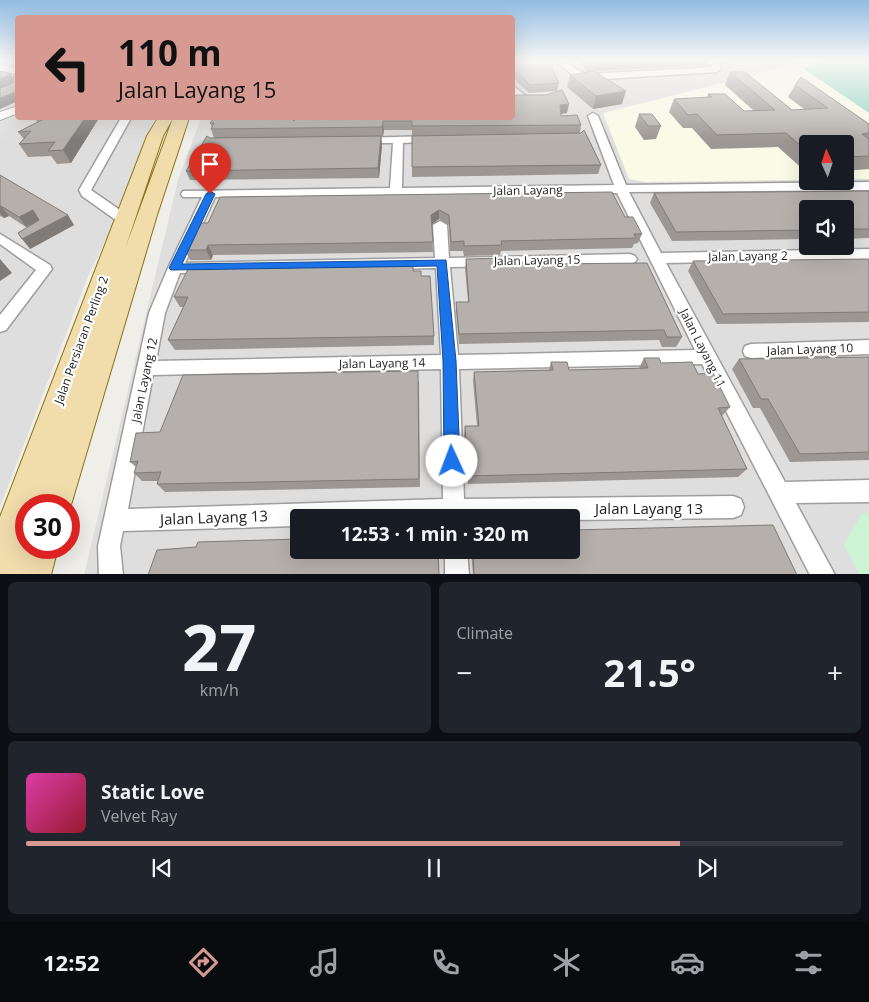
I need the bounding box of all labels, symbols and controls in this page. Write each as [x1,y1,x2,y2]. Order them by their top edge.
text: 110 m [118,29,222,76]
icon: left [35,35,100,100]
text: Jalan Layang 15 [118,74,276,104]
north arrow [799,135,854,190]
map controls [799,135,854,255]
pin [189,143,231,194]
icon: arrive [196,150,224,178]
street label: Jalan Layang [492,181,563,199]
button: sound [799,200,854,255]
street label: Jalan Layang 2 [707,247,788,265]
street label: Jalan Layang 15 [493,251,580,269]
street label: Jalan Persiaran Perling 2 [50,273,112,407]
street label: Jalan Layang 11 [675,305,730,390]
street label: Jalan Layang 12 [126,336,161,425]
street label: Jalan Layang 10 [766,339,854,359]
street label: Jalan Layang 14 [338,354,425,372]
position arrow [425,434,477,486]
speed limit sign: 30 [15,494,80,559]
street label: Jalan Layang 13 [593,498,703,518]
street label: Jalan Layang 13 [158,505,268,529]
text: 12:53 · 1 min · 320 m [341,521,529,547]
text: 27 [182,602,256,690]
text: Climate [457,622,513,644]
text: 21.5° [604,646,696,698]
text: − [457,653,473,691]
text: + [827,653,843,691]
text: km/h [200,679,239,701]
text: Static Love [101,779,204,805]
text: Velvet Ray [101,805,177,827]
icon: previous [148,854,176,882]
icon: pause [420,854,448,882]
icon: next [693,854,721,882]
icon: directions [186,945,221,980]
icon: music [307,945,342,980]
icon: phone [428,945,463,980]
icon: climate [549,945,584,980]
icon: car [670,945,705,980]
icon: filters [791,945,826,980]
text: 12:52 [43,947,100,977]

